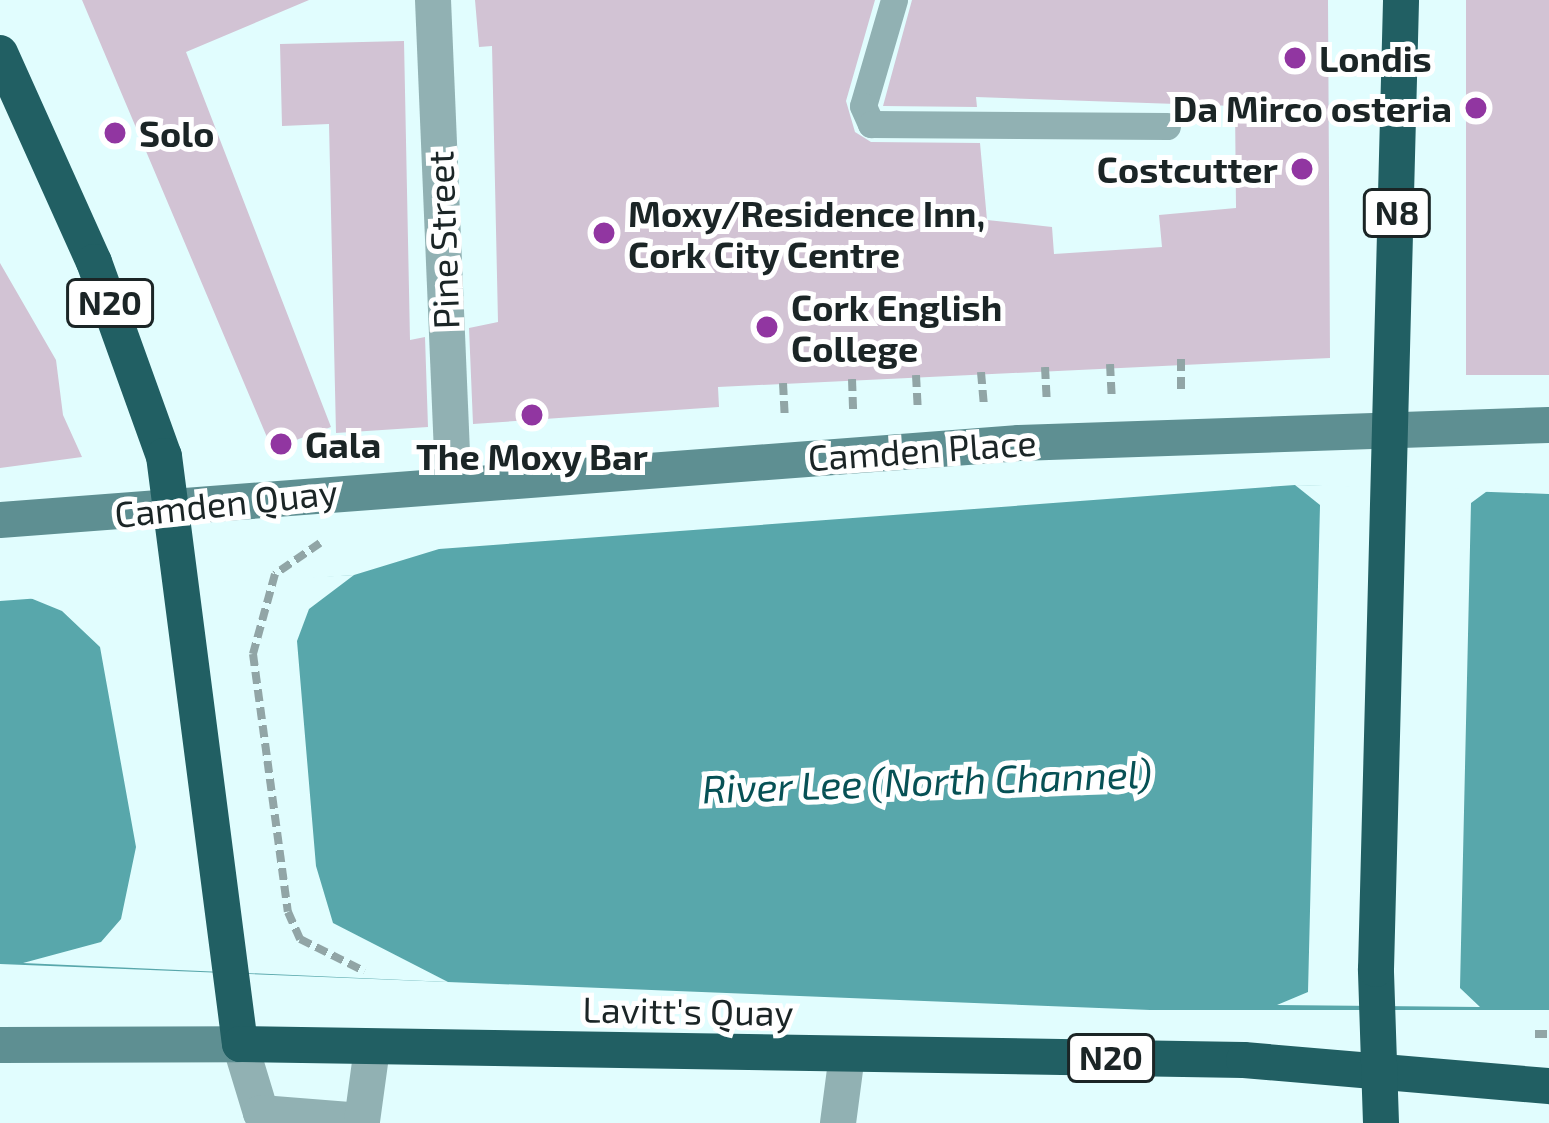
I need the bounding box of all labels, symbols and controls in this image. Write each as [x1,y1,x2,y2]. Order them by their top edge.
place label: Londis [1319,36,1432,80]
marker: Londis [1282,45,1308,71]
place label: Da Mirco osteria [1173,86,1452,130]
marker: Da Mirco osteria [1463,95,1489,121]
place label: Solo [139,111,214,155]
marker: Solo [102,120,128,146]
place label: Costcutter [1097,147,1278,191]
street label: Pine Street [417,150,467,330]
marker: Costcutter [1289,156,1315,182]
road number: N8 [1361,186,1433,240]
place label: Moxy/Residence Inn, Cork City Centre [628,190,985,275]
marker: Moxy/Residence Inn, Cork City Centre [591,220,617,246]
road number: N20 [65,276,155,330]
place label: Cork English College [791,284,1003,369]
marker: Cork English College [754,314,780,340]
marker: The Moxy Bar [519,402,545,428]
street label: Camden Place [806,419,1038,479]
place label: Gala [305,422,381,466]
marker: Gala [268,431,294,457]
place label: The Moxy Bar [416,434,648,478]
street label: Camden Quay [112,469,340,535]
water label: River Lee (North Channel) [701,750,1153,812]
street label: Lavitt's Quay [582,987,794,1033]
road number: N20 [1066,1031,1156,1085]

